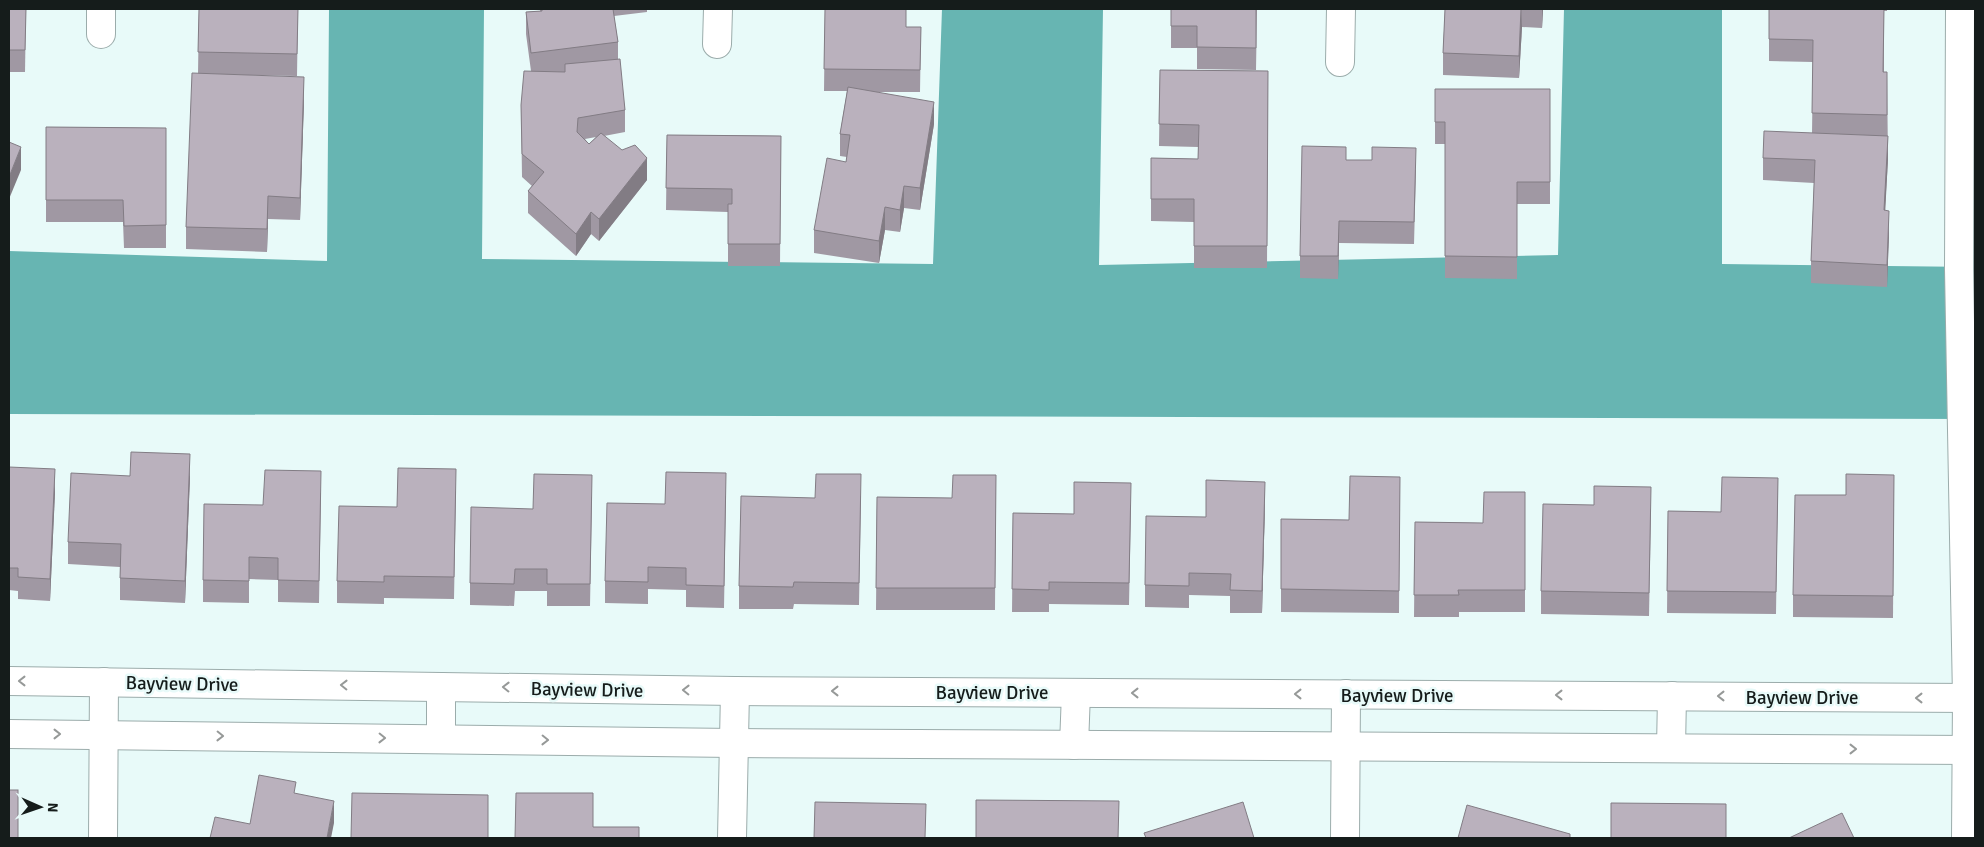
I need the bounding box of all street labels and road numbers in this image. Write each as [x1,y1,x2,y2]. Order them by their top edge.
street label: Bayview Drive [125,671,239,697]
street label: Bayview Drive [530,677,644,703]
street label: Bayview Drive [936,681,1049,705]
street label: Bayview Drive [1341,684,1454,708]
street label: Bayview Drive [1746,686,1859,710]

